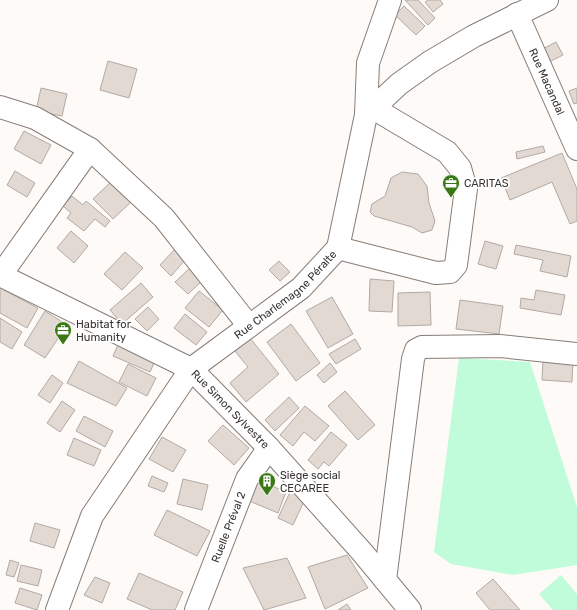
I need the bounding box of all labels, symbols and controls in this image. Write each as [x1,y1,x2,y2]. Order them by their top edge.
street label: Rue Macandal [527,46,568,117]
office icon: CARITAS [441,173,461,198]
place label: CARITAS [464,177,509,190]
street label: Rue Charlemagne Péralte [232,248,339,341]
place label: Habitat for Humanity [76,318,132,344]
office icon: Habitat for Humanity [53,320,73,345]
street label: Rue Simon Sylvestre [189,367,272,451]
place label: Siège social CECAREE [280,469,341,495]
building icon: Siège social CECAREE [257,471,277,496]
street label: Ruelle Préval 2 [209,490,248,564]

